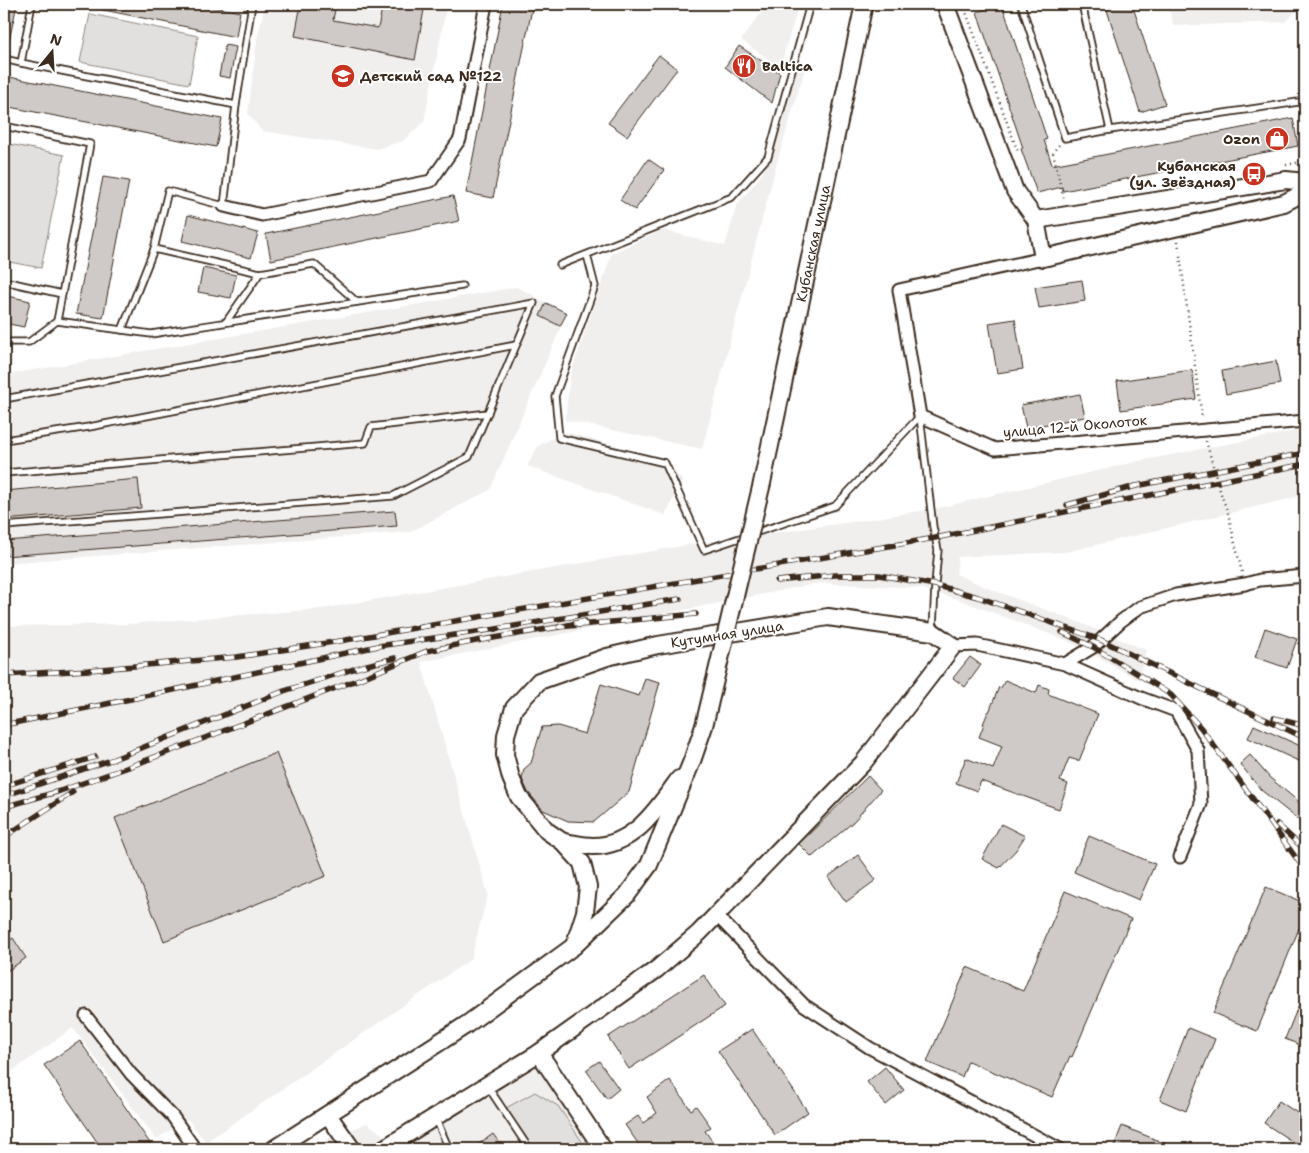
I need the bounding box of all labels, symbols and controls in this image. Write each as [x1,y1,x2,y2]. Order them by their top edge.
north arrow [28,28,78,78]
text: N [48,29,64,50]
restaurant icon: Baltica [731,53,757,79]
place label: Baltica [762,57,813,75]
school or university icon: Детский сад №122 [330,63,356,89]
place label: Детский сад №122 [360,67,502,85]
shop icon: Ozon [1264,126,1290,152]
place label: Ozon [1223,130,1260,148]
place label: Кубанская (ул. Звёздная) [1129,157,1236,191]
bus stop icon: Кубанская (ул. Звёздная) [1241,161,1267,187]
street label: Кубанская улица [792,183,834,304]
street label: улица 12-й Околоток [1002,411,1148,441]
street label: Кутумная улица [669,616,785,652]

